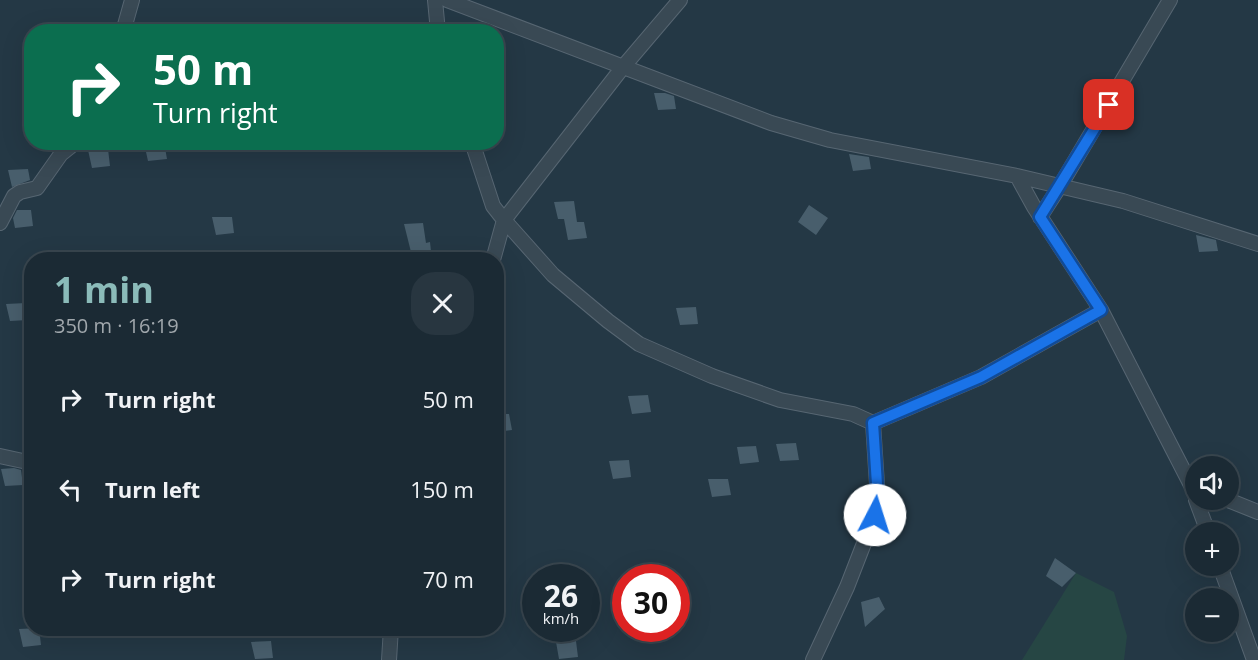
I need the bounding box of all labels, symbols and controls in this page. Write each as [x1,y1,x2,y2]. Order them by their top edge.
text: 50 m [153,40,253,97]
icon: right [54,48,132,126]
pin [1083,79,1134,130]
icon: arrive [1092,88,1125,121]
text: Turn right [153,94,278,131]
text: 1 min [54,265,154,314]
button: close [411,272,474,335]
text: 350 m · 16:19 [54,312,179,339]
icon: right [54,383,87,416]
text: Turn right [105,384,216,414]
text: 50 m [423,384,474,414]
map controls [1185,456,1239,642]
button: sound [1185,456,1239,510]
icon: left [54,473,87,506]
text: Turn left [105,474,200,504]
text: 150 m [410,474,474,504]
position arrow [843,483,907,547]
button: + [1185,522,1239,576]
icon: right [54,563,87,596]
text: Turn right [105,564,216,594]
text: 70 m [423,564,474,594]
speed limit sign: 30 [612,564,690,642]
text: 26 [544,575,578,616]
button: − [1185,588,1239,642]
text: km/h [543,608,579,628]

